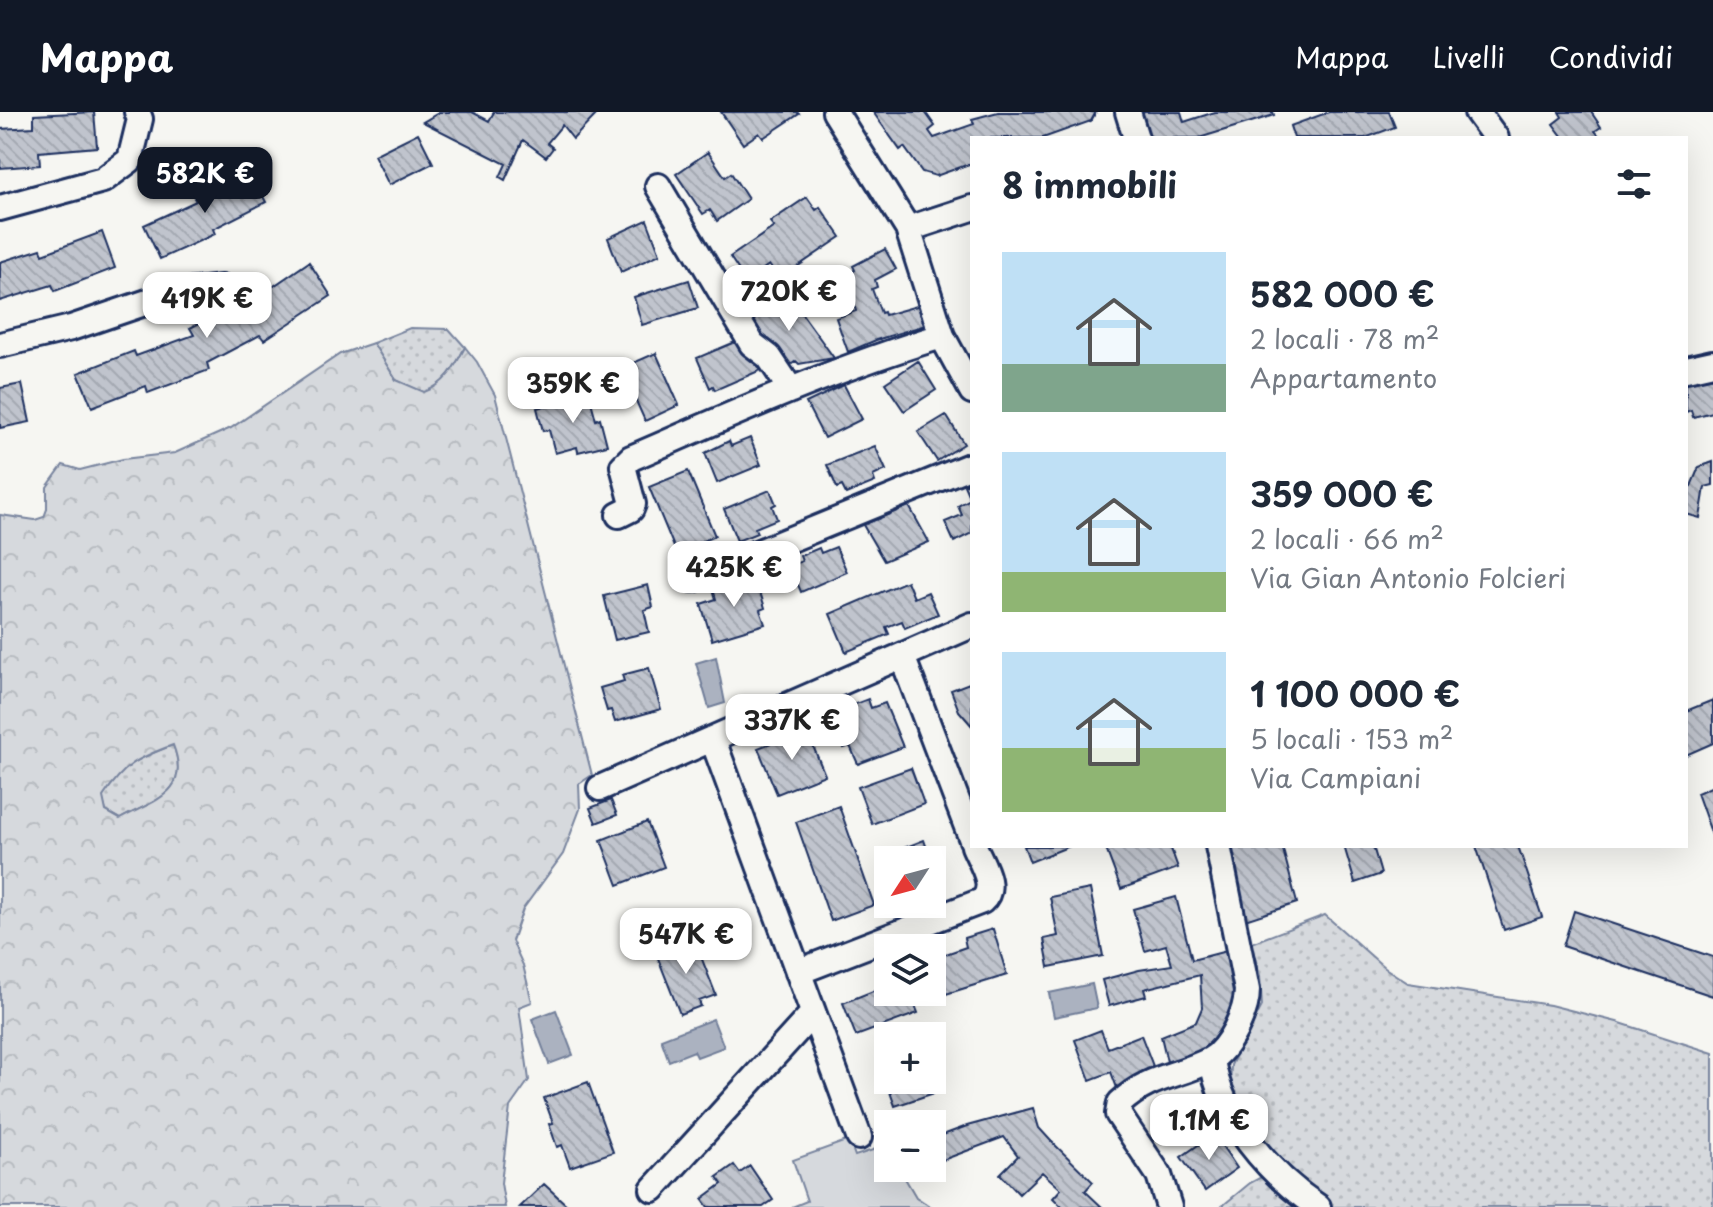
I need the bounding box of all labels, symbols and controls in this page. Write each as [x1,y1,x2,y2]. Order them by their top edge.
text: Mappa [40,28,173,85]
text: Mappa [1295,35,1388,78]
text: Livelli [1432,35,1505,78]
text: Condividi [1549,35,1673,78]
pin: 582K € [140,147,270,215]
text: 582K € [155,153,255,192]
text: 8 immobili [1002,158,1177,210]
icon: filters [1612,162,1656,206]
pin: 720K € [724,265,854,333]
text: 582 000 € [1250,267,1435,319]
text: 720K € [741,271,837,310]
pin: 419K € [142,272,272,340]
text: 419K € [161,278,253,317]
icon: home [1066,284,1162,380]
text: 2 locali · 78 m² [1250,319,1439,358]
pin: 359K € [508,357,638,425]
text: Appartamento [1250,358,1437,397]
text: 359K € [526,363,620,402]
text: 359 000 € [1250,467,1434,519]
icon: home [1066,484,1162,580]
text: 2 locali · 66 m² [1250,519,1444,558]
pin: 425K € [669,541,799,609]
text: 425K € [685,547,783,586]
text: Via Gian Antonio Folcieri [1250,558,1566,597]
text: 1 100 000 € [1250,667,1460,719]
icon: home [1066,684,1162,780]
pin: 337K € [727,694,857,762]
text: 337K € [744,700,840,739]
text: 5 locali · 153 m² [1250,719,1453,758]
text: Via Campiani [1250,758,1421,797]
north arrow [874,846,946,918]
map controls [874,846,946,1182]
pin: 547K € [621,908,751,976]
text: 547K € [638,914,734,953]
button: layers [874,934,946,1006]
button: + [874,1022,946,1094]
pin: 1.1M € [1144,1094,1274,1162]
text: 1.1M € [1168,1100,1250,1139]
button: − [874,1110,946,1182]

